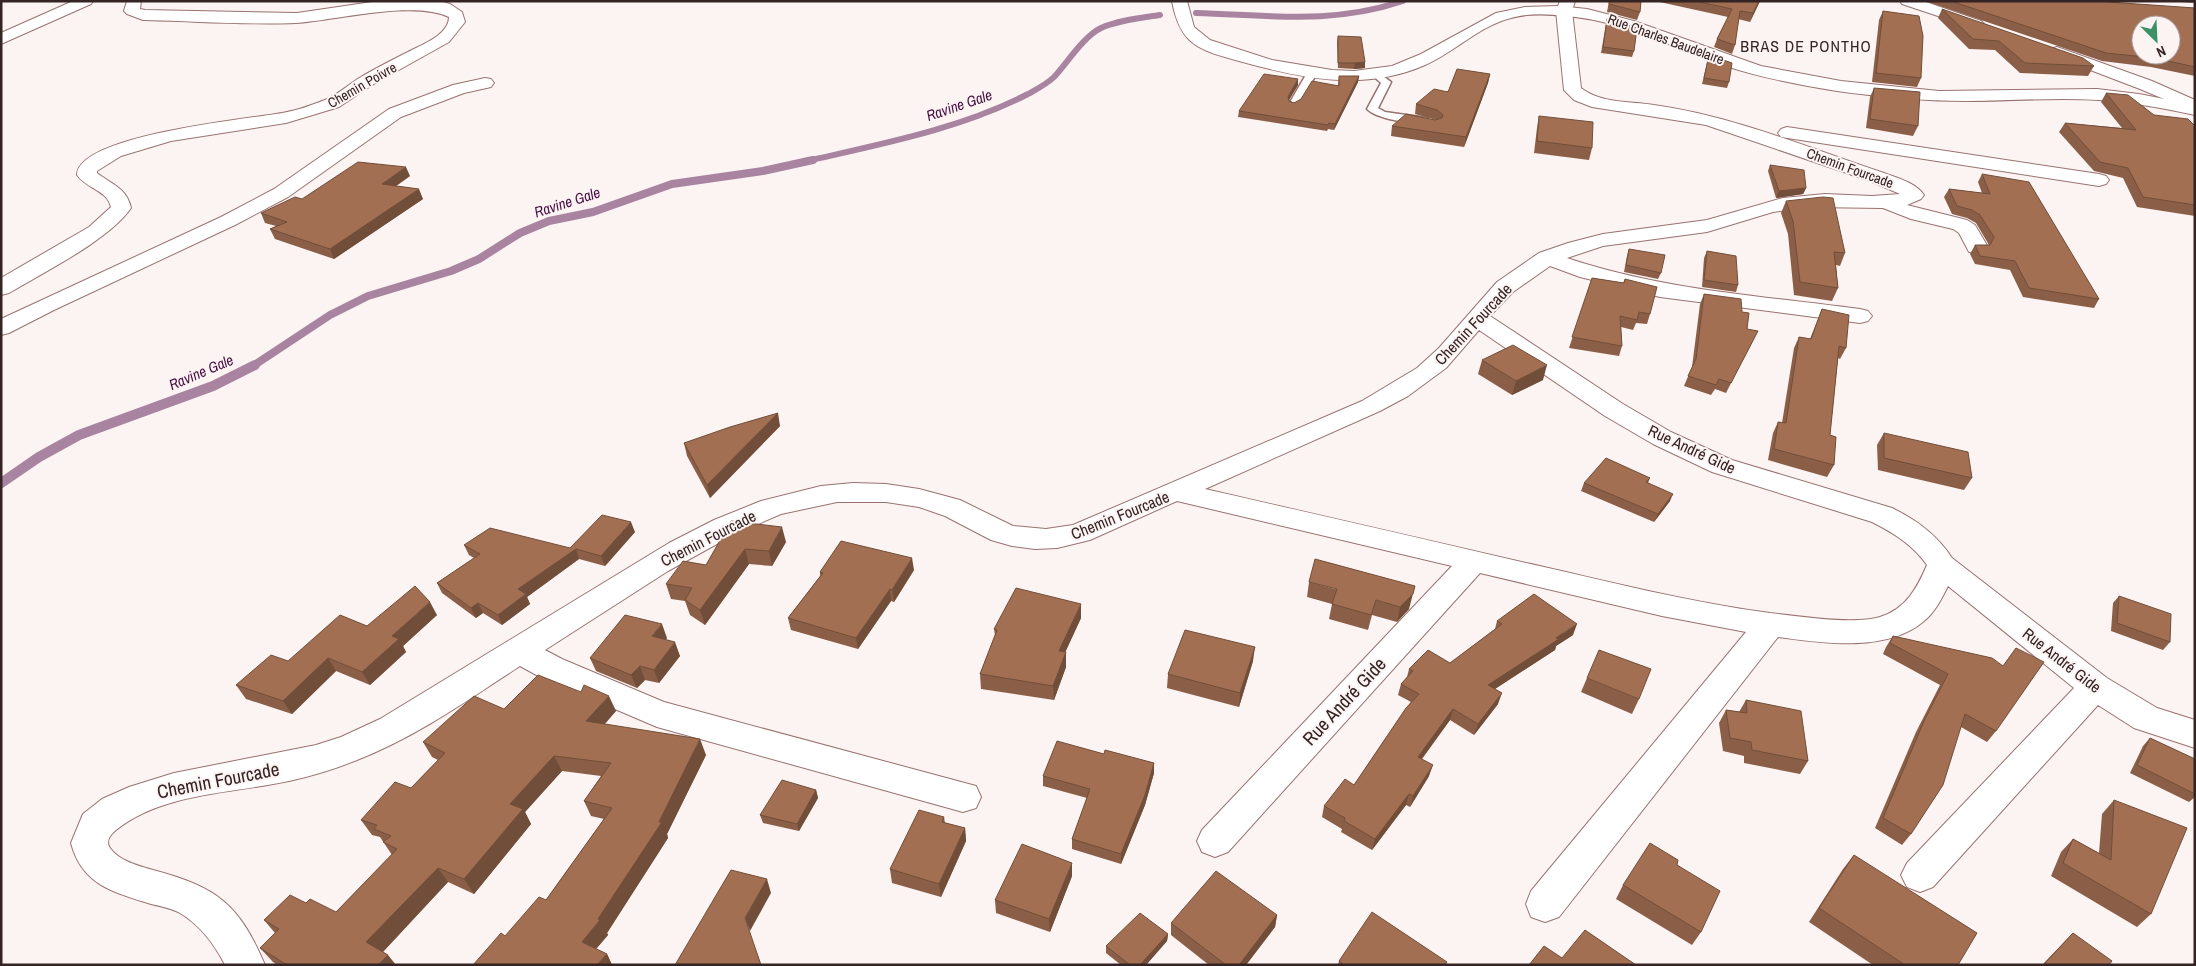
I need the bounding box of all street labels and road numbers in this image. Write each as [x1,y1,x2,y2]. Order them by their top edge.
street label: Rue Charles Baudelaire [1605,10,1727,68]
street label: Chemin Poivre [324,58,400,112]
street label: Chemin Fourcade [1804,144,1896,192]
street label: Chemin Fourcade [1429,278,1517,370]
street label: Rue André Gide [1645,419,1739,479]
street label: Chemin Fourcade [1067,485,1173,545]
street label: Chemin Fourcade [657,505,759,571]
street label: Rue André Gide [2018,622,2106,698]
street label: Rue André Gide [1296,651,1392,751]
street label: Chemin Fourcade [155,755,281,805]

